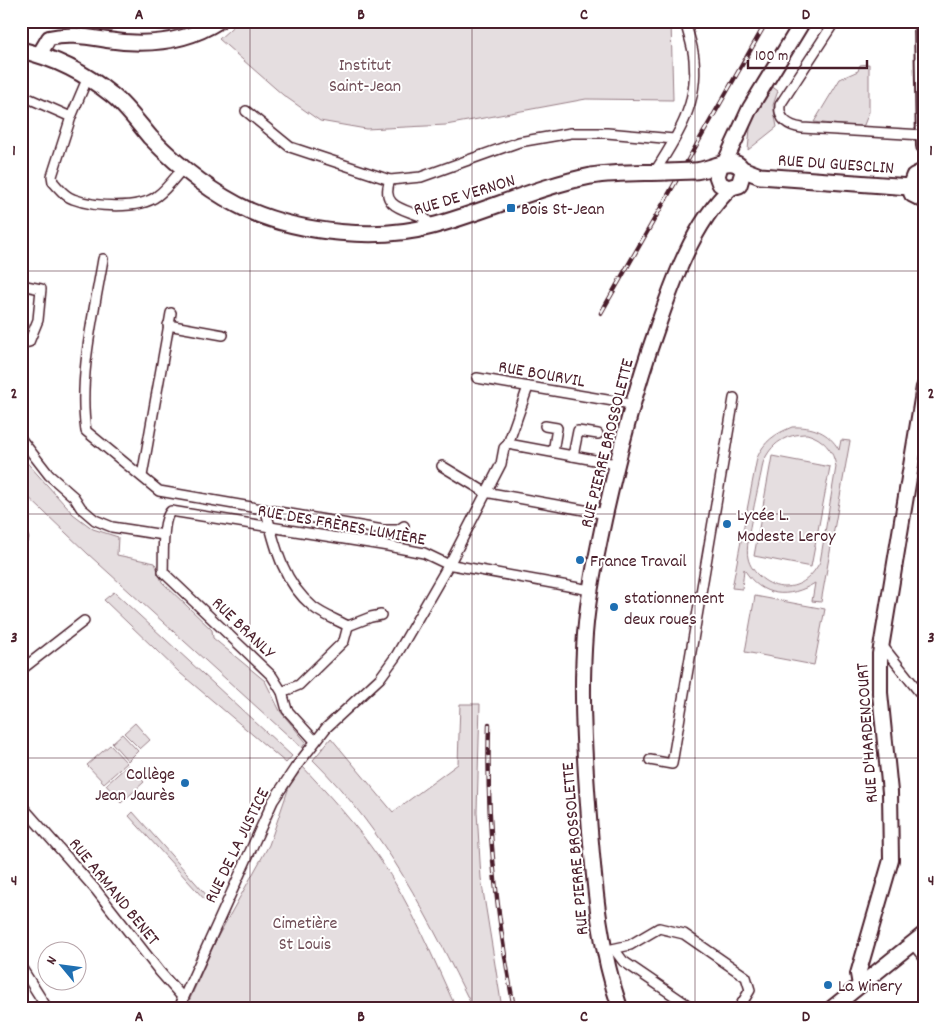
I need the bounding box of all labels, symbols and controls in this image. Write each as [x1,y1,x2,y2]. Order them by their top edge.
text: A [135,4,144,27]
text: B [357,4,365,27]
text: C [580,4,588,27]
text: D [802,4,811,27]
scale bar [748,38,866,70]
text: 100 m [755,46,788,68]
park label: Institut Saint-Jean [329,54,401,100]
text: 1 [12,140,16,163]
text: 1 [929,140,933,163]
street label: RUE DU GUESCLIN [777,149,895,182]
street label: RUE DE VERNON [411,169,519,224]
place label: Bois St-Jean [521,198,605,223]
marker: Bois St-Jean [505,202,517,214]
street label: RUE BOURVIL [496,356,588,395]
street label: RUE PIERRE BROSSOLETTE [575,356,642,531]
text: 2 [11,383,18,406]
text: 2 [928,383,935,406]
street label: RUE DES FRÈRES LUMIÈRE [255,499,428,554]
place label: Lycée L. Modeste Leroy [737,504,836,550]
marker: Lycée L. Modeste Leroy [721,518,733,530]
place label: France Travail [590,550,687,575]
marker: France Travail [574,554,586,566]
place label: stationnement deux roues [624,587,725,633]
street label: RUE BRANLY [205,592,281,666]
marker: stationnement deux roues [608,601,620,613]
text: 3 [10,627,18,650]
text: 3 [927,627,935,650]
street label: RUE D'HARDENCOURT [851,662,886,804]
street label: RUE PIERRE BROSSOLETTE [556,761,597,936]
place label: Collège Jean Jaurès [95,763,175,809]
marker: Collège Jean Jaurès [179,777,191,789]
street label: RUE DE LA JUSTICE [199,784,277,908]
street label: RUE ARMAND BENET [62,833,164,952]
text: 4 [11,870,17,893]
text: 4 [928,870,934,893]
park label: Cimetière St Louis [273,912,337,958]
north arrow [38,942,88,992]
text: N [42,953,63,969]
place label: La Winery [838,975,902,1000]
marker: La Winery [822,979,834,991]
text: A [135,1006,144,1029]
text: B [357,1006,365,1029]
text: C [580,1006,588,1029]
text: D [802,1006,811,1029]

